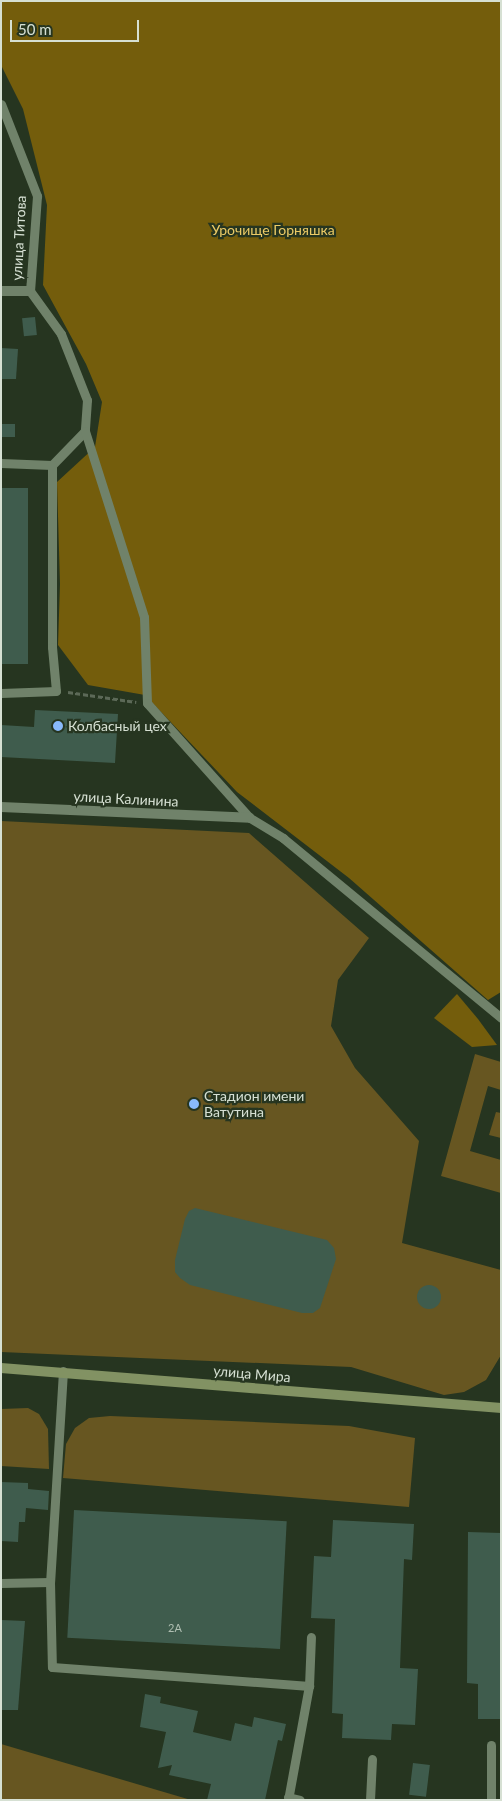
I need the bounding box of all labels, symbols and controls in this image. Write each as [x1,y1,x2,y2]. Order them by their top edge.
scale bar [12,10,141,42]
text: 50 m [18,20,52,38]
street label: улица Титова [8,195,30,281]
park label: Урочище Горняшка [211,222,335,238]
place label: Колбасный цех [68,718,167,734]
marker: Колбасный цех [52,720,64,732]
street label: улица Калинина [73,788,179,810]
place label: Стадион имени Ватутина [204,1088,304,1120]
marker: Стадион имени Ватутина [188,1098,200,1110]
street label: улица Мира [213,1362,291,1386]
house number: 2А [168,1621,182,1635]

